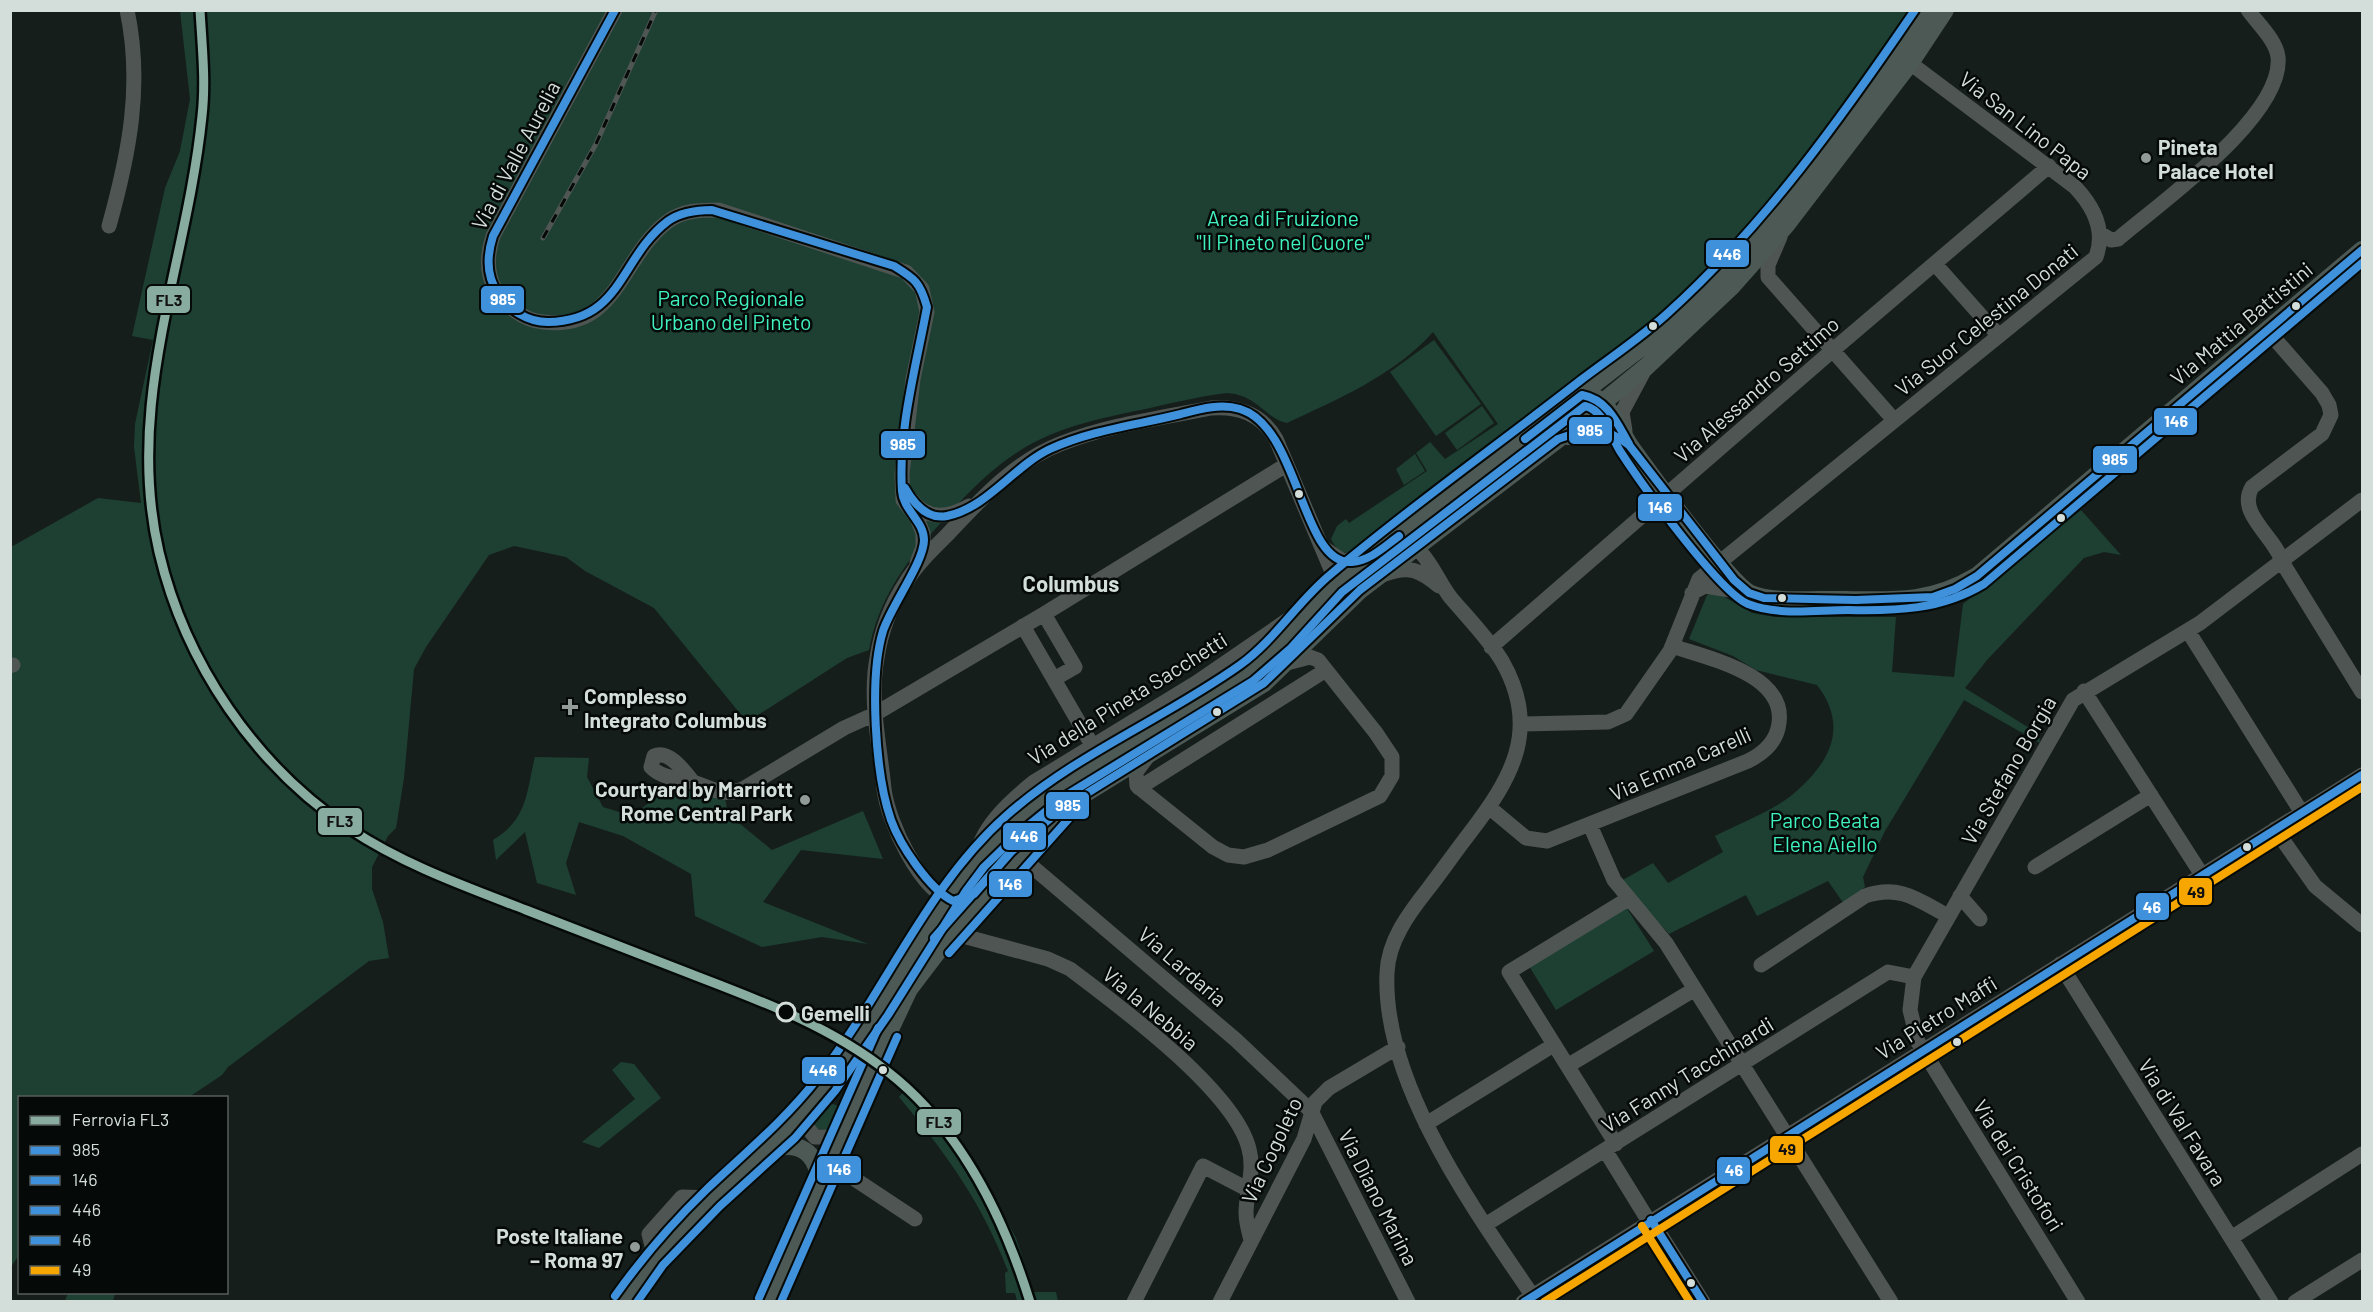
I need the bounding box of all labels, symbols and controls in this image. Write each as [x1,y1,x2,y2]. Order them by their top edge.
street label: Via San Lino Papa [1955,66,2097,184]
street label: Via di Valle Aurelia [465,77,565,233]
place label: Pineta Palace Hotel [2158,134,2274,183]
marker: Pineta Palace Hotel [2139,151,2153,165]
park label: Area di Fruizione "Il Pineto nel Cuore" [1196,205,1370,254]
street label: Via Suor Celestina Donati [1890,238,2082,400]
line badge: 446 [1705,239,1750,268]
text: 446 [1713,244,1741,263]
street label: Via Mattia Battistini [2165,256,2317,390]
line badge: FL3 [146,285,191,314]
line badge: 985 [480,285,525,314]
park label: Parco Regionale Urbano del Pineto [651,285,811,334]
text: 985 [490,289,516,308]
text: FL3 [156,290,182,309]
unlabelled marker [2290,300,2302,312]
street label: Via Alessandro Settimo [1668,311,1844,467]
unlabelled marker [1647,320,1659,332]
line badge: 146 [2153,407,2198,436]
text: 146 [2164,411,2188,430]
line badge: 985 [1568,416,1613,445]
text: 985 [1577,420,1603,439]
line badge: 985 [880,430,926,459]
text: 985 [890,434,916,453]
line badge: 985 [2092,445,2138,474]
text: 985 [2102,449,2128,468]
unlabelled marker [1293,488,1305,500]
line badge: 146 [1637,493,1683,522]
text: 146 [1648,497,1672,516]
unlabelled marker [2055,512,2067,524]
district label: Columbus [1023,570,1119,596]
unlabelled marker [1776,592,1788,604]
street label: Via della Pineta Sacchetti [1023,626,1231,770]
place label: Complesso Integrato Columbus [584,683,767,732]
street label: Via Stefano Borgia [1955,691,2061,849]
marker: Complesso Integrato Columbus [561,698,579,716]
unlabelled marker [1211,706,1223,718]
street label: Via Emma Carelli [1605,721,1755,805]
place label: Courtyard by Marriott Rome Central Park [595,776,793,825]
line badge: 985 [1045,791,1090,820]
marker: Courtyard by Marriott Rome Central Park [798,793,812,807]
text: 985 [1055,795,1081,814]
line badge: FL3 [317,807,363,836]
park label: Parco Beata Elena Aiello [1770,807,1880,856]
text: FL3 [327,811,353,830]
line badge: 446 [1002,822,1047,851]
text: 446 [1010,826,1038,845]
unlabelled marker [2241,841,2253,853]
line badge: 146 [988,870,1033,898]
text: 146 [998,874,1022,893]
line badge: 49 [2178,877,2213,906]
text: 49 [2187,882,2205,901]
line badge: 46 [2135,892,2170,921]
text: 46 [2143,897,2162,916]
street label: Via Lardaria [1134,921,1232,1011]
street label: Via la Nebbia [1098,961,1204,1055]
street label: Via Pietro Maffi [1871,970,2001,1064]
place label: Gemelli [801,1000,870,1025]
marker: Gemelli [776,1002,796,1022]
street label: Via Fanny Tacchinardi [1596,1011,1778,1137]
unlabelled marker [1951,1036,1963,1048]
street label: Via di Val Favara [2134,1054,2232,1190]
line badge: 446 [801,1056,846,1085]
text: 446 [809,1060,837,1079]
unlabelled marker [877,1064,889,1076]
street label: Via Cogoleto [1236,1093,1306,1207]
street label: Via dei Cristofori [1969,1095,2069,1235]
legend [18,1096,228,1294]
text: Ferrovia FL3 [72,1108,169,1130]
line badge: FL3 [916,1108,962,1136]
text: FL3 [926,1112,952,1131]
street label: Via Diano Marina [1334,1125,1424,1269]
line badge: 49 [1769,1135,1804,1164]
text: 985 [72,1138,100,1160]
text: 49 [1778,1139,1796,1158]
line badge: 146 [816,1155,862,1184]
line badge: 46 [1716,1156,1751,1185]
text: 146 [827,1159,851,1178]
text: 46 [1725,1160,1744,1179]
text: 146 [72,1168,98,1190]
text: 446 [72,1198,101,1220]
place label: Poste Italiane – Roma 97 [496,1223,624,1272]
text: 46 [72,1228,91,1250]
marker: Poste Italiane – Roma 97 [628,1240,642,1254]
text: 49 [72,1258,91,1280]
unlabelled marker [1685,1277,1697,1289]

